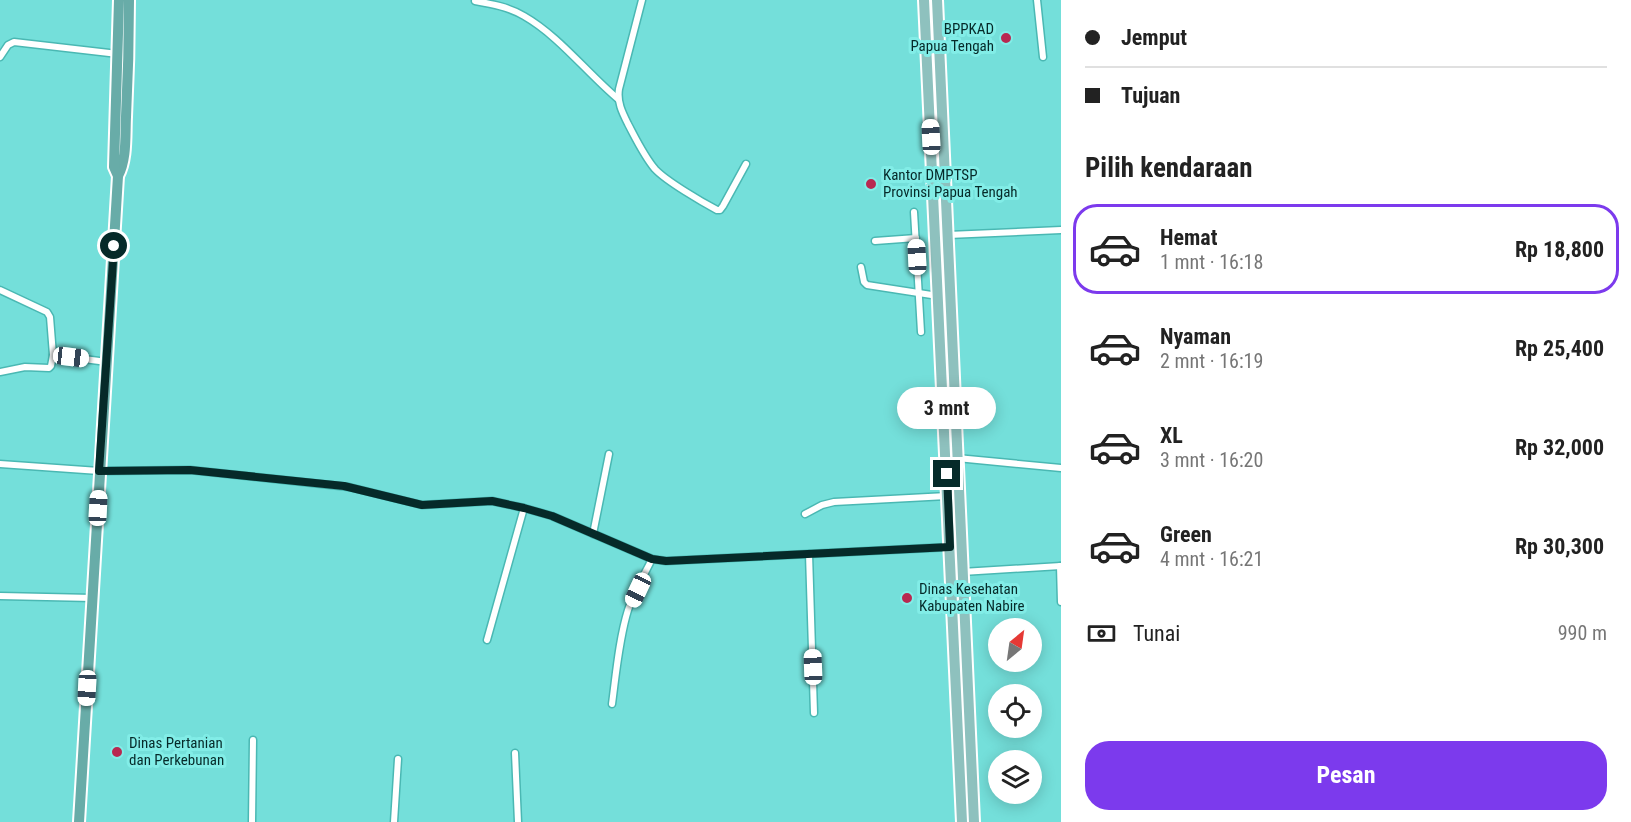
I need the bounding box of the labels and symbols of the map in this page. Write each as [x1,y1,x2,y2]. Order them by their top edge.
place label: BPPKAD Papua Tengah [910,20,994,55]
marker: BPPKAD Papua Tengah [999,31,1013,45]
car [921,119,941,155]
place label: Kantor DMPTSP Provinsi Papua Tengah [883,166,1018,201]
marker: Kantor DMPTSP Provinsi Papua Tengah [864,177,878,191]
route start [100,232,127,259]
car [907,239,927,275]
car [52,346,90,368]
callout: 3 mnt [898,387,996,429]
route end [933,460,960,487]
car [88,490,108,526]
car [622,570,654,610]
place label: Dinas Kesehatan Kabupaten Nabire [919,580,1025,615]
marker: Dinas Kesehatan Kabupaten Nabire [900,591,914,605]
north arrow [988,618,1042,672]
car [803,649,823,685]
car [77,670,97,706]
place label: Dinas Pertanian dan Perkebunan [129,734,224,769]
marker: Dinas Pertanian dan Perkebunan [110,745,124,759]

